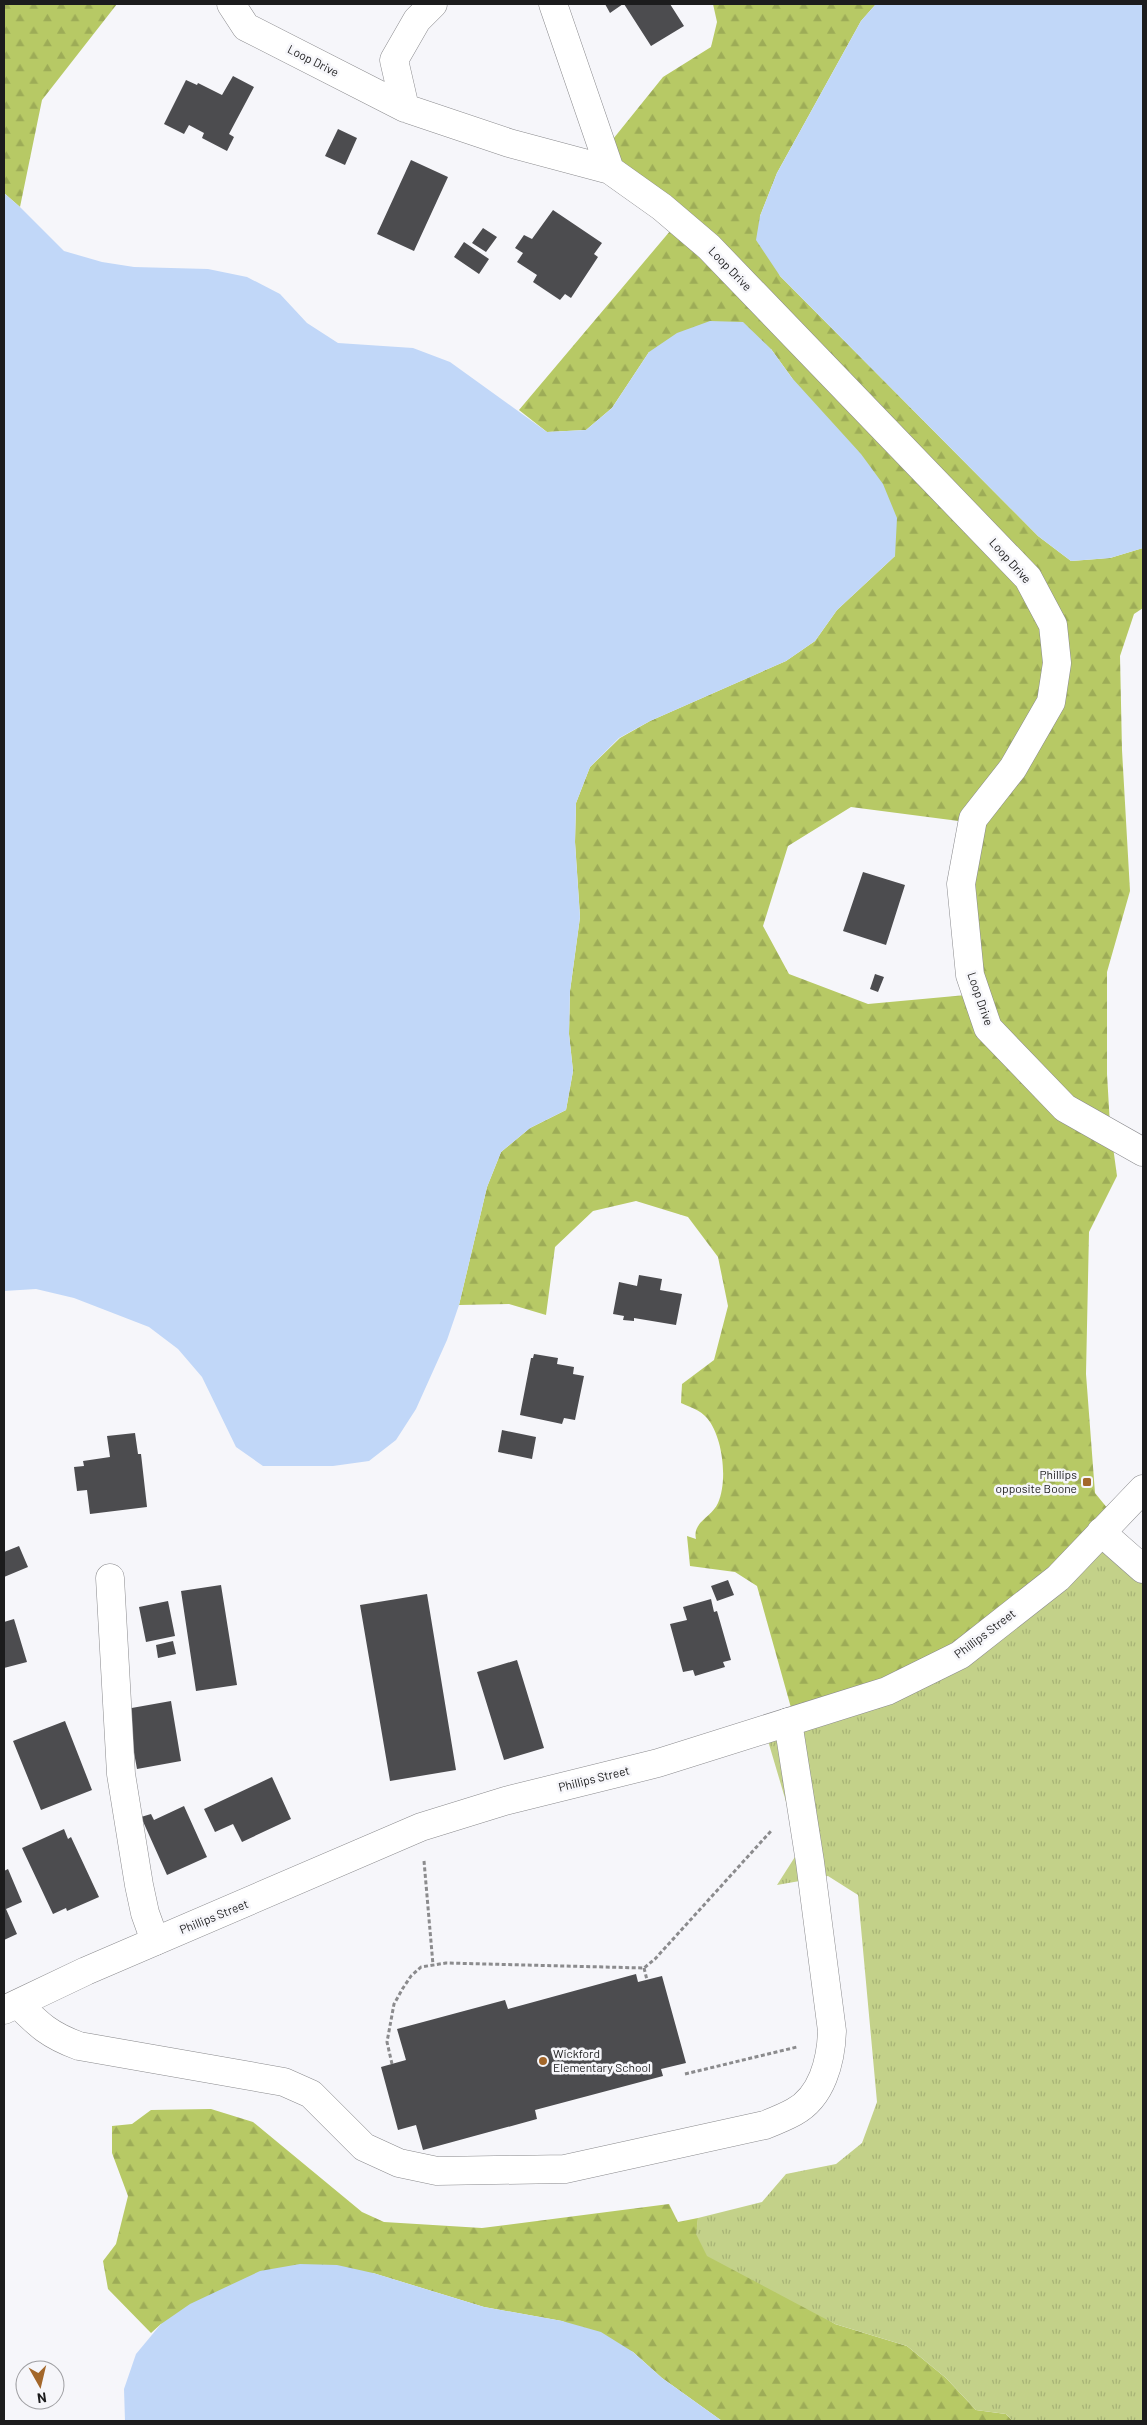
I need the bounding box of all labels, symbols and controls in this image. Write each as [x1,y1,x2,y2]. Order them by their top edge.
street label: Loop Drive [285,41,341,79]
street label: Loop Drive [706,243,755,293]
street label: Loop Drive [987,535,1035,586]
street label: Loop Drive [965,970,997,1027]
place label: Phillips opposite Boone [996,1467,1077,1495]
marker: Phillips opposite Boone [1081,1476,1093,1488]
street label: Phillips Street [951,1606,1018,1661]
street label: Phillips Street [557,1762,631,1794]
street label: Phillips Street [177,1896,250,1936]
place label: Wickford Elementary School [553,2046,651,2074]
marker: Wickford Elementary School [537,2055,549,2067]
north arrow [15,2360,65,2410]
text: N [36,2389,48,2407]

